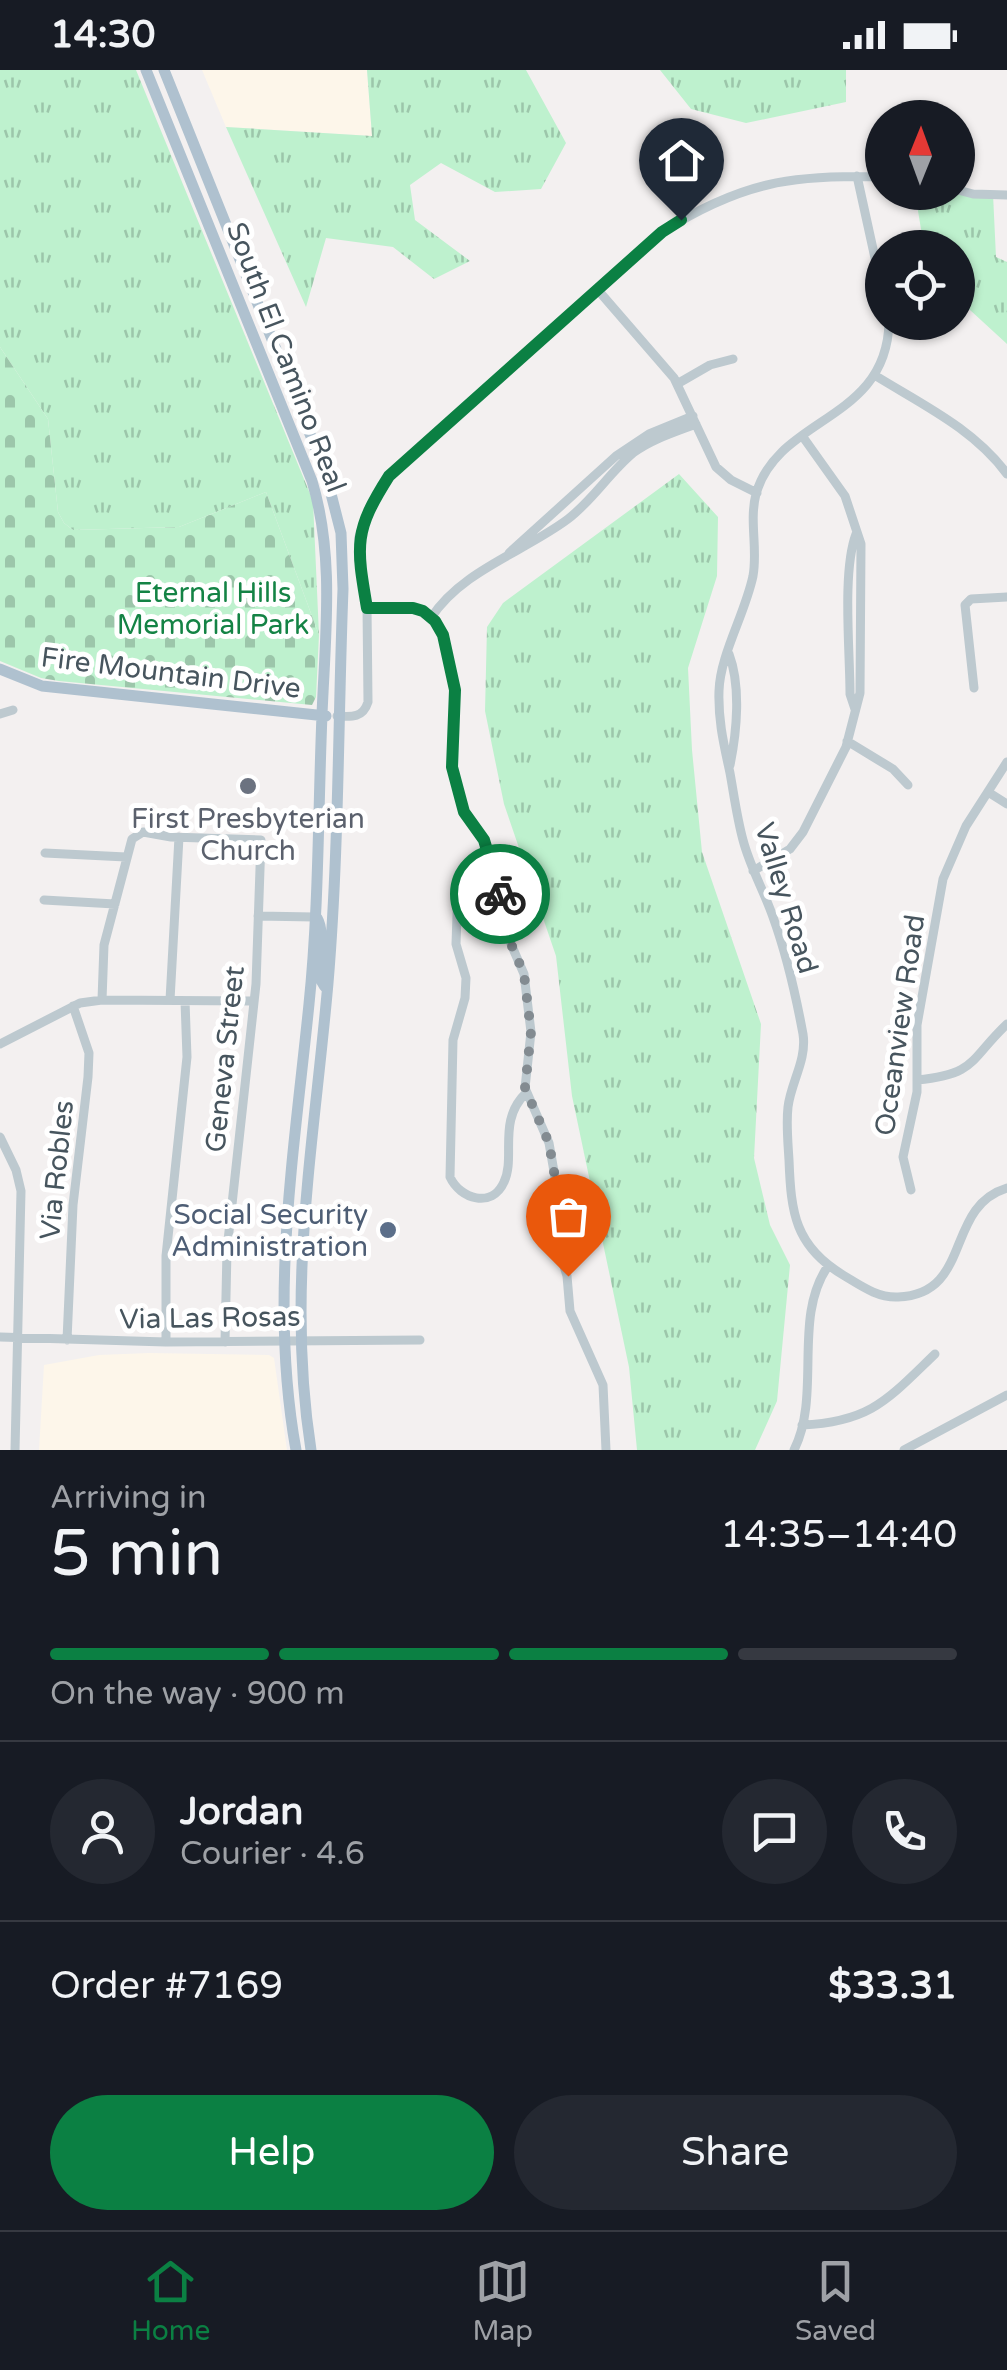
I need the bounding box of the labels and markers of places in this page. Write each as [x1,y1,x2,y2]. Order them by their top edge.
pin [639,118,724,221]
marker: First Presbyterian Church [237,775,259,797]
place label: First Presbyterian Church [131,802,365,868]
pin [526,1174,611,1277]
place label: Social Security Administration [171,1198,368,1264]
marker: Social Security Administration [377,1219,399,1241]

